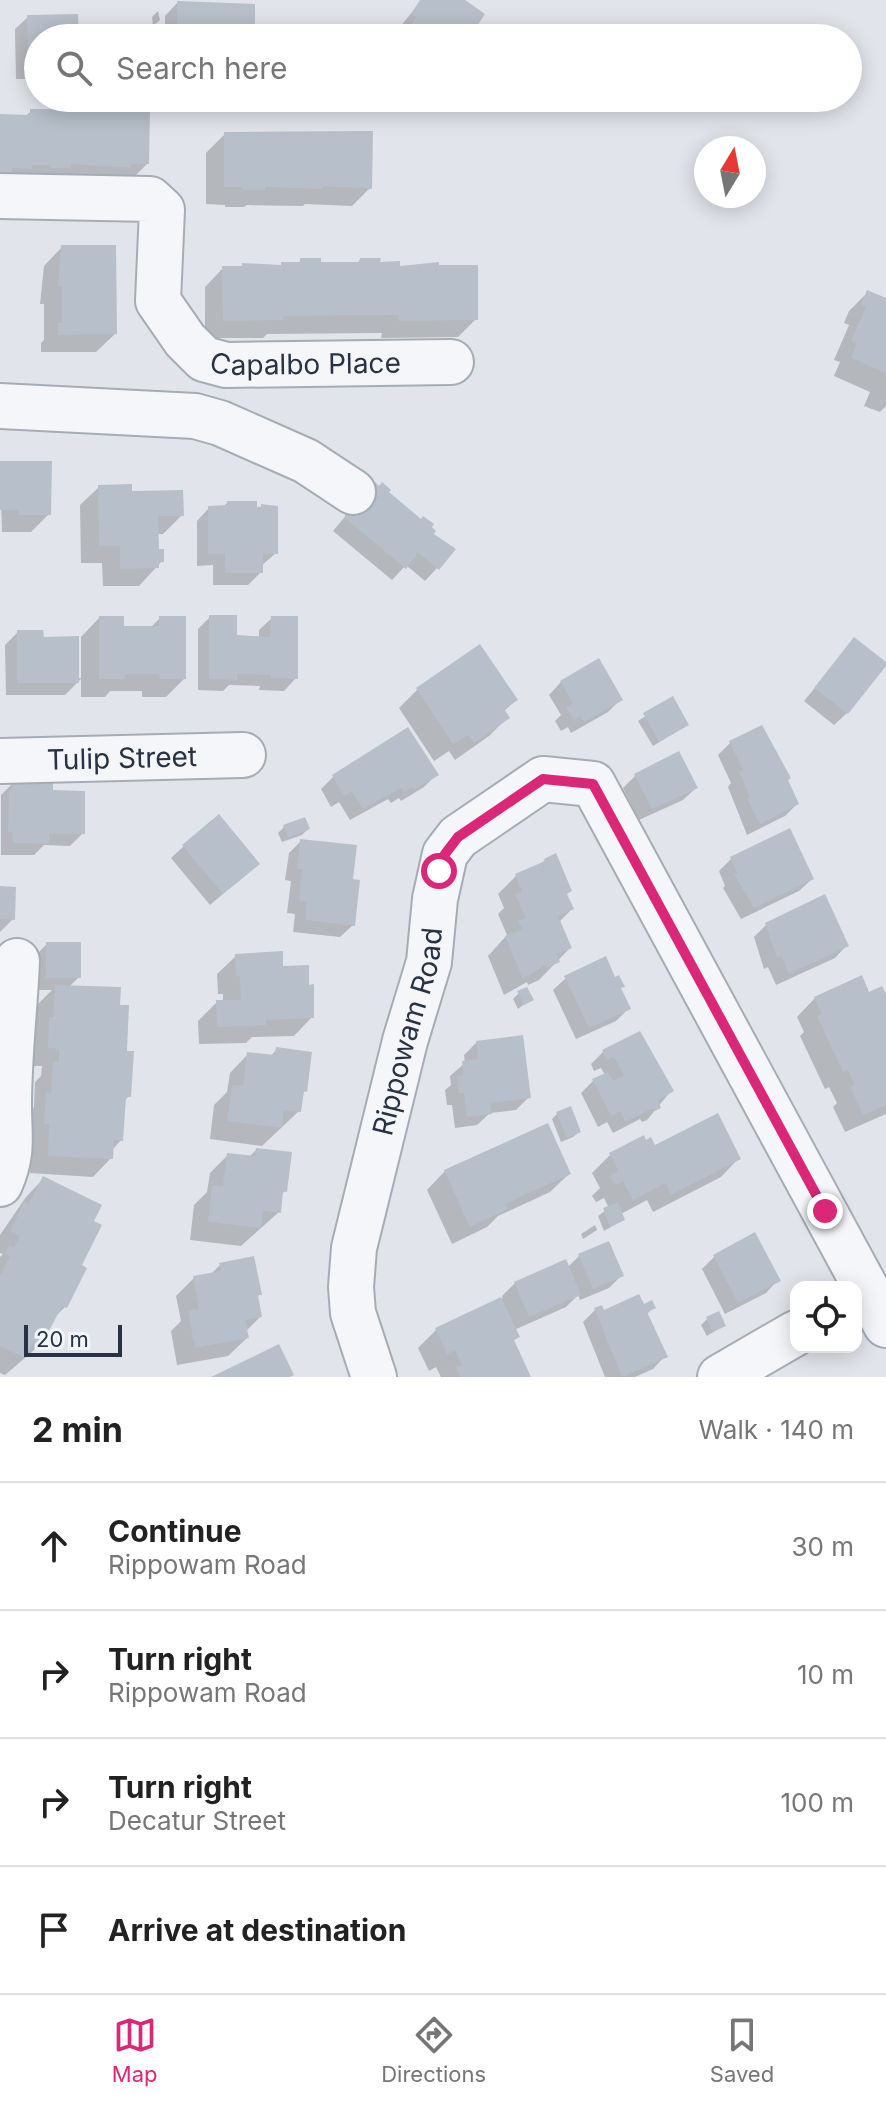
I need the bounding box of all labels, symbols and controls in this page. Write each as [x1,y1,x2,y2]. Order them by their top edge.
search box [24,24,862,112]
icon: search [52,46,96,90]
text: Search here [116,50,288,86]
north arrow [694,136,766,208]
street label: Capalbo Place [206,344,401,383]
street label: Tulip Street [46,739,197,777]
route start [421,853,457,889]
street label: Rippowam Road [365,926,449,1139]
route end [807,1193,843,1229]
map controls [790,1281,862,1353]
button: locate [790,1281,862,1353]
scale bar [24,1321,122,1357]
text: 20 m [36,1326,89,1352]
text: 2 min [32,1409,123,1450]
text: Walk · 140 m [699,1414,854,1445]
text: Continue [108,1513,242,1549]
icon: ahead [32,1524,76,1568]
text: 30 m [791,1531,854,1562]
text: Rippowam Road [108,1549,307,1580]
text: Turn right [108,1641,252,1677]
icon: right [32,1652,76,1696]
text: 10 m [797,1659,854,1690]
text: Rippowam Road [108,1677,307,1708]
text: Turn right [108,1769,252,1805]
icon: right [32,1780,76,1824]
text: 100 m [781,1787,854,1818]
text: Decatur Street [108,1805,286,1836]
icon: arrive [32,1908,76,1952]
text: Arrive at destination [108,1912,406,1948]
tab: Map [112,2013,158,2087]
tab: Directions [381,2013,486,2087]
tab: Saved [710,2013,774,2087]

